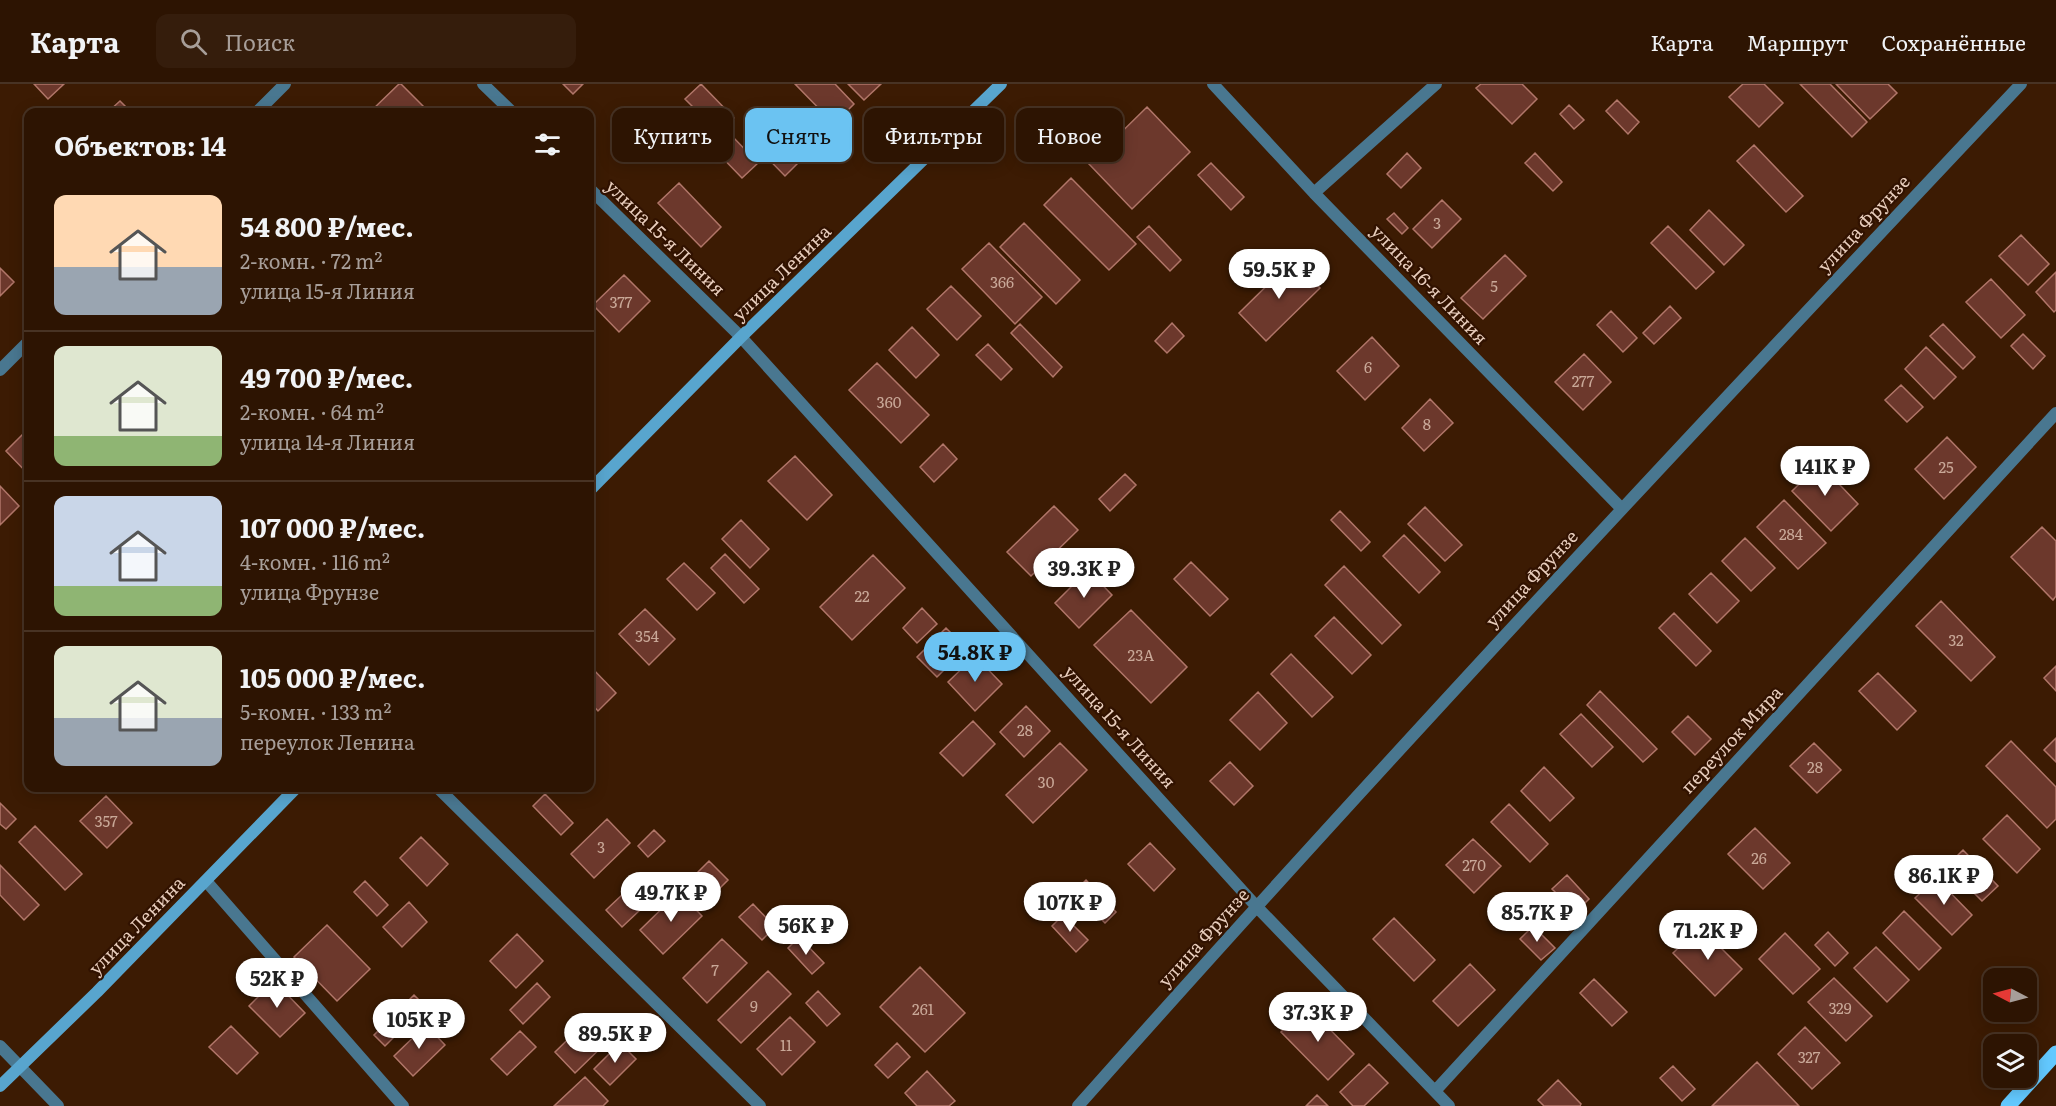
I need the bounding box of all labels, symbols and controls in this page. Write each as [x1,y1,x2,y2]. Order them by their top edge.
search box [156,14,576,68]
text: Карта [30,20,120,62]
icon: search [177,25,210,58]
text: Поиск [225,25,295,58]
text: Карта [1650,26,1713,57]
text: Маршрут [1746,26,1848,57]
text: Сохранённые [1881,26,2026,57]
chip: Купить [612,108,733,162]
chip: Снять [745,108,852,162]
chip: Фильтры [864,108,1004,162]
chip: Новое [1016,108,1123,162]
text: Объектов: 14 [54,125,226,164]
icon: filters [531,128,564,161]
street label: улица Фрунзе [1810,168,1915,278]
street label: улица 15-я Линия [600,173,732,301]
text: 54 800 ₽/мес. [240,206,414,245]
house number: 3 [1433,211,1441,234]
street label: улица Ленина [725,217,837,326]
street label: улица 16-я Линия [1366,218,1495,350]
icon: home [102,219,174,291]
text: 2-комн. · 72 m² [240,245,382,275]
pin: 59.5K ₽ [1224,249,1334,300]
text: 59.5K ₽ [1243,253,1315,283]
house number: 366 [990,270,1014,293]
house number: 5 [1490,274,1498,297]
text: улица 15-я Линия [240,275,415,305]
house number: 377 [610,290,633,313]
house number: 6 [1364,355,1372,378]
text: 49 700 ₽/мес. [240,357,413,396]
house number: 277 [1572,369,1595,392]
icon: home [102,370,174,442]
house number: 360 [877,390,902,413]
text: 2-комн. · 64 m² [240,396,384,426]
house number: 8 [1423,412,1431,435]
text: улица 14-я Линия [240,426,415,456]
pin: 141K ₽ [1776,446,1874,497]
text: 141K ₽ [1795,450,1855,480]
house number: 25 [1938,455,1954,478]
text: 107 000 ₽/мес. [240,507,425,546]
icon: home [102,520,174,592]
house number: 284 [1779,522,1803,545]
street label: улица Фрунзе [1478,523,1583,633]
text: 4-комн. · 116 m² [240,546,390,576]
pin: 39.3K ₽ [1029,548,1139,599]
text: 39.3K ₽ [1047,552,1121,582]
text: улица Фрунзе [240,576,379,606]
house number: 22 [854,584,870,607]
house number: 354 [635,624,659,647]
house number: 32 [1948,628,1964,651]
pin: 54.8K ₽ [920,632,1030,683]
text: 54.8K ₽ [938,636,1012,666]
house number: 23А [1128,643,1154,666]
text: 105 000 ₽/мес. [240,657,425,696]
street label: улица 15-я Линия [1057,658,1183,794]
icon: home [102,670,174,742]
street label: переулок Мира [1674,679,1788,799]
text: 5-комн. · 133 m² [240,696,391,726]
house number: 28 [1017,718,1033,741]
text: переулок Ленина [240,726,415,756]
house number: 28 [1807,755,1823,778]
house number: 30 [1038,770,1055,793]
house number: 357 [94,809,118,832]
house number: 3 [597,835,605,858]
house number: 26 [1751,846,1767,869]
house number: 270 [1462,853,1486,876]
pin: 86.1K ₽ [1889,855,1999,906]
text: 86.1K ₽ [1908,859,1980,889]
street label: улица Ленина [82,869,190,981]
pin: 49.7K ₽ [616,872,726,923]
text: 49.7K ₽ [635,876,707,906]
street label: улица Фрунзе [1151,881,1255,993]
pin: 107K ₽ [1021,882,1119,933]
text: 107K ₽ [1038,886,1102,916]
pin: 85.7K ₽ [1482,892,1592,943]
text: 85.7K ₽ [1501,896,1573,926]
pin: 56K ₽ [764,905,848,956]
text: 56K ₽ [778,909,834,939]
pin: 71.2K ₽ [1653,910,1763,961]
text: 71.2K ₽ [1673,914,1743,944]
pin: 52K ₽ [235,958,319,1009]
house number: 7 [711,958,719,981]
text: 52K ₽ [250,962,304,992]
north arrow [1983,968,2037,1022]
map controls [1983,968,2037,1088]
pin: 37.3K ₽ [1263,992,1373,1043]
house number: 9 [750,994,758,1017]
text: 37.3K ₽ [1283,996,1353,1026]
house number: 329 [1828,996,1852,1019]
house number: 261 [912,997,934,1020]
pin: 105K ₽ [370,999,468,1050]
text: 105K ₽ [387,1003,451,1033]
pin: 89.5K ₽ [560,1013,670,1064]
text: 89.5K ₽ [578,1017,652,1047]
house number: 11 [780,1033,792,1056]
button: layers [1983,1034,2037,1088]
house number: 327 [1798,1045,1821,1068]

